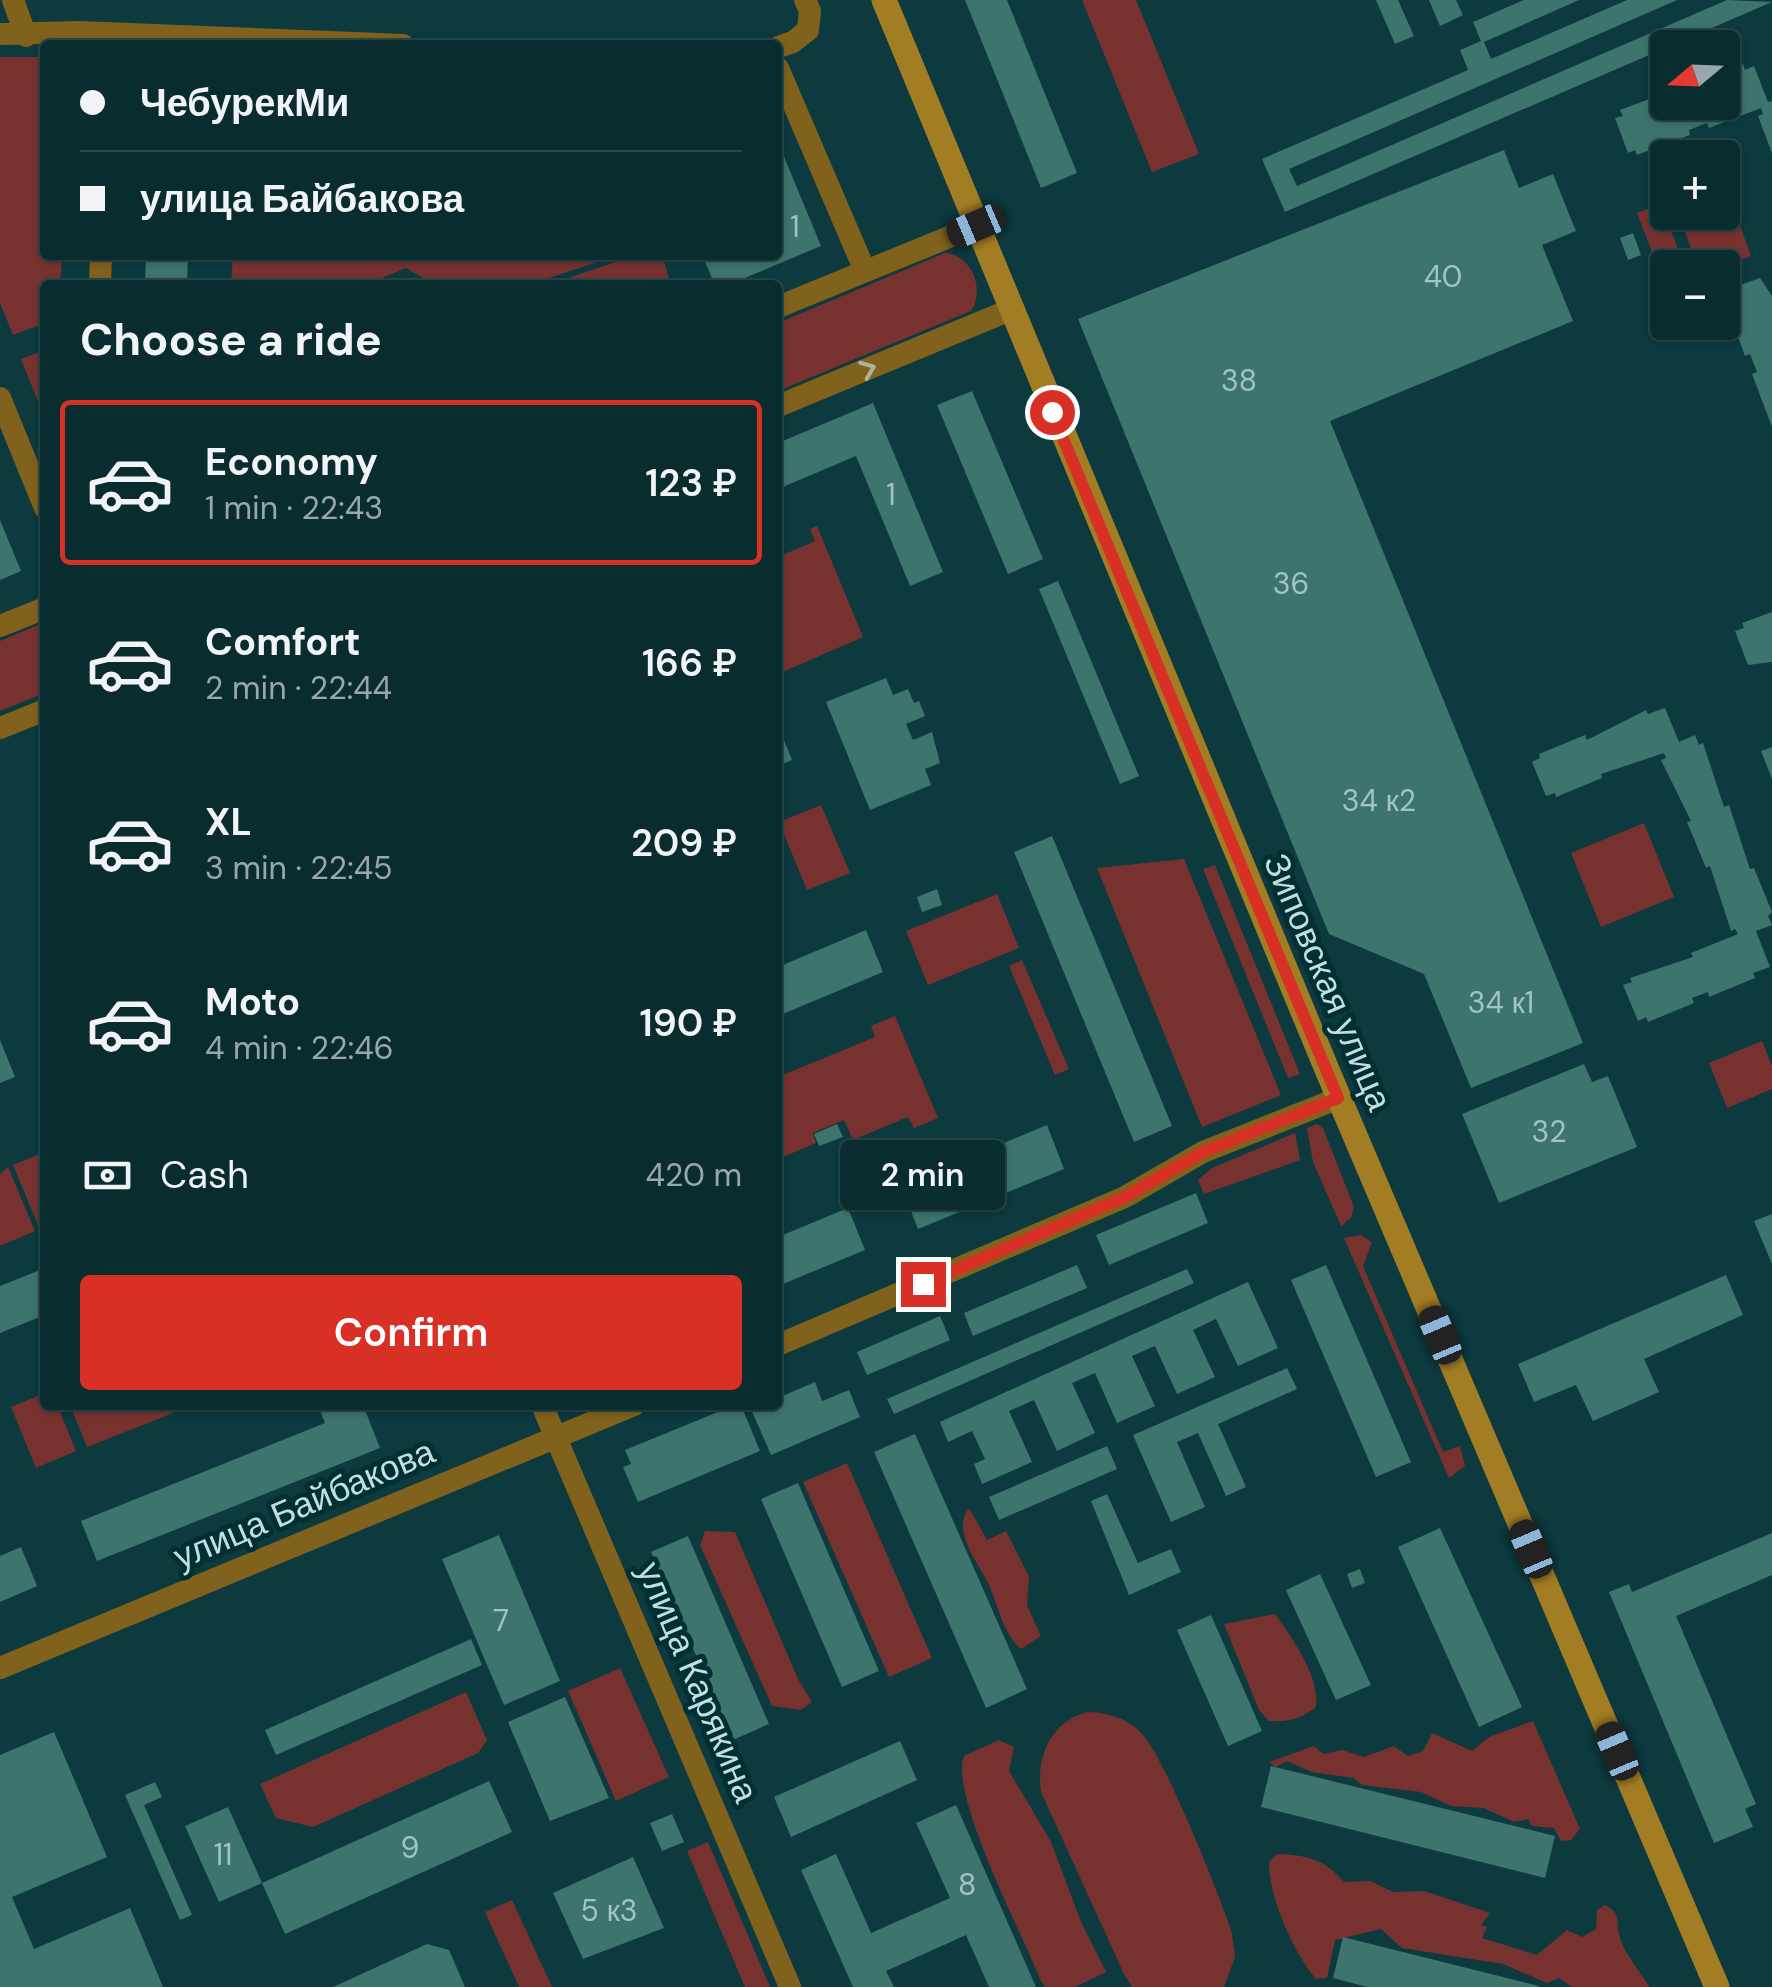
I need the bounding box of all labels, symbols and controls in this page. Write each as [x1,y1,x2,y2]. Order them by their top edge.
north arrow [1650,30,1740,120]
map controls [1650,30,1740,340]
text: ЧебурекМи [140,78,349,128]
button: + [1650,140,1740,230]
text: улица Байбакова [140,174,464,224]
car [943,200,1009,252]
house number: 1 [790,207,800,246]
button: − [1650,250,1740,340]
house number: 40 [1424,257,1462,296]
text: Choose a ride [80,310,382,369]
one-way arrow [857,361,875,381]
house number: 38 [1221,361,1257,400]
route start [1030,390,1075,435]
text: Economy [205,437,378,487]
icon: car [85,438,175,528]
text: 123 ₽ [645,458,737,508]
house number: 1 [886,475,896,514]
text: 1 min · 22:43 [205,487,383,529]
house number: 36 [1273,564,1309,603]
text: Comfort [205,617,361,667]
icon: car [85,618,175,708]
text: 166 ₽ [642,638,737,688]
text: 2 min · 22:44 [205,667,392,709]
house number: 34 к2 [1342,781,1416,820]
text: XL [205,797,252,847]
icon: car [85,798,175,888]
text: 209 ₽ [631,818,737,868]
text: 3 min · 22:45 [205,847,393,889]
street label: Зиповская улица [1253,847,1403,1118]
text: Moto [205,977,300,1027]
icon: car [85,978,175,1068]
house number: 34 к1 [1468,983,1534,1022]
text: 190 ₽ [639,998,737,1048]
text: 4 min · 22:46 [205,1027,394,1069]
house number: 32 [1531,1112,1567,1151]
callout: 2 min [840,1139,1006,1209]
icon: cash [80,1148,135,1203]
text: Cash [160,1150,249,1200]
text: 420 m [646,1154,742,1196]
text: 2 min [881,1154,964,1196]
route end [901,1262,946,1307]
button: Confirm [80,1275,742,1390]
car [1414,1302,1466,1368]
street label: улица Байбакова [167,1428,442,1580]
car [1505,1516,1557,1582]
street label: улица Карякина [627,1555,770,1810]
house number: 7 [493,1601,509,1640]
car [1591,1718,1643,1784]
house number: 9 [401,1828,419,1867]
house number: 11 [214,1835,232,1874]
house number: 8 [958,1865,976,1904]
house number: 5 к3 [580,1891,638,1930]

